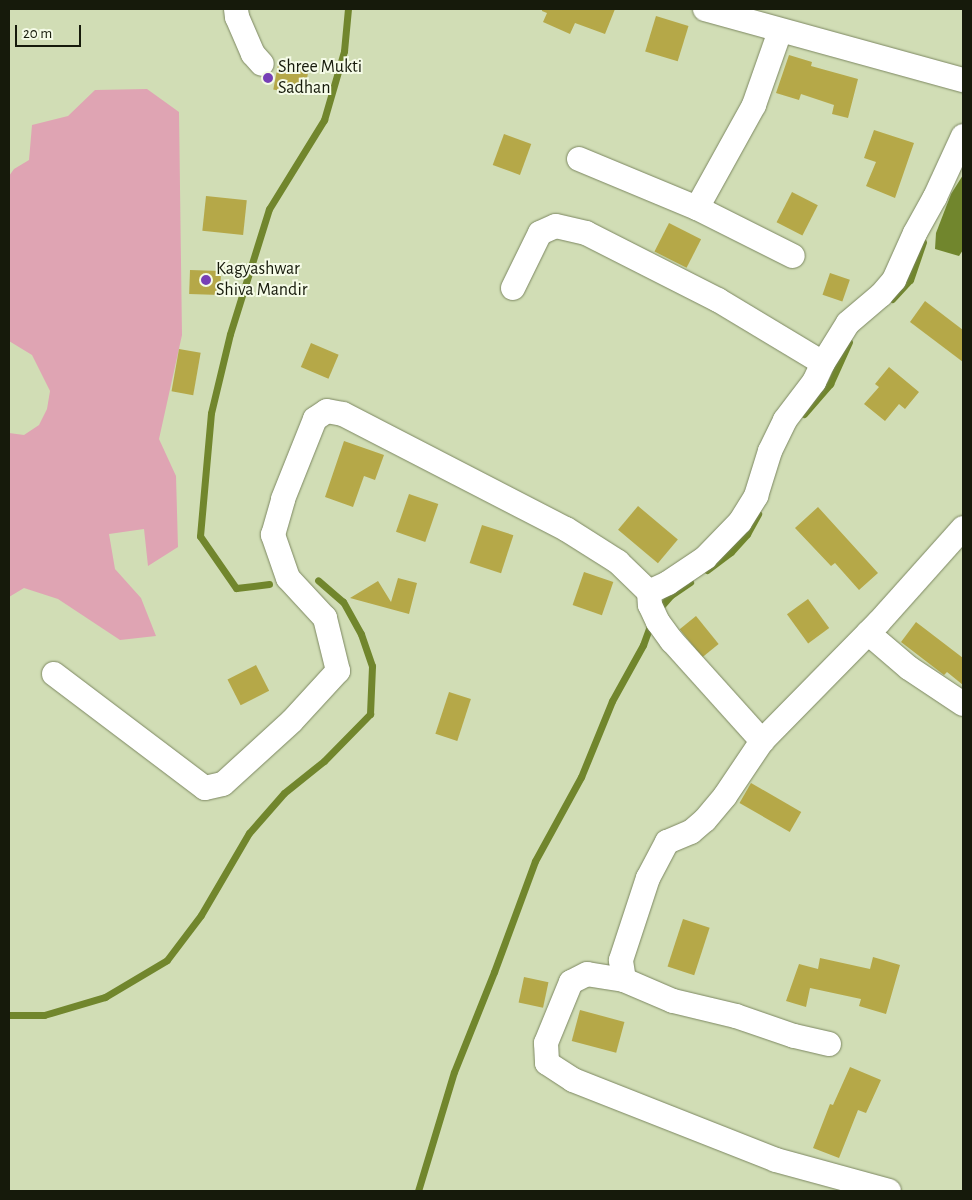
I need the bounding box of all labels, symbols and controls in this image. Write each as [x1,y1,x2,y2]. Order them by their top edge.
scale bar [18,15,84,47]
text: 20 m [23,26,52,41]
place label: Shree Mukti Sadhan [278,57,362,100]
marker: Shree Mukti Sadhan [262,72,274,84]
place label: Kagyashwar Shiva Mandir [216,259,308,302]
marker: Kagyashwar Shiva Mandir [200,274,212,286]

